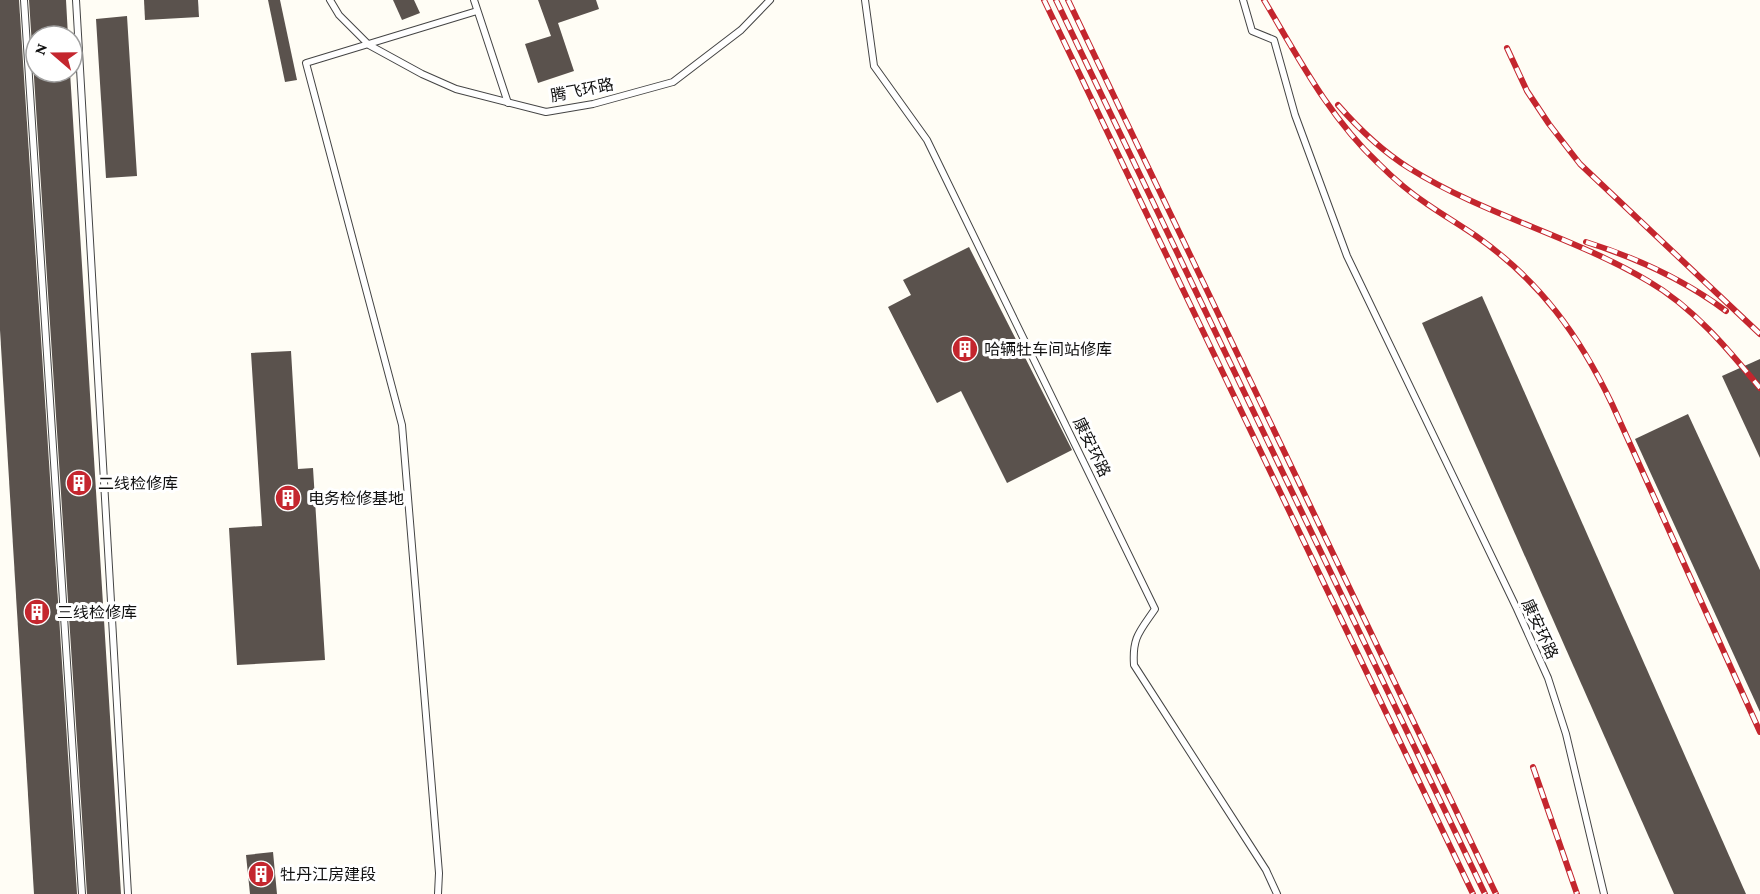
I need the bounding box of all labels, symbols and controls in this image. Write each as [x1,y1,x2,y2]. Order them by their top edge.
north arrow [24,24,84,84]
text: N [31,41,50,57]
street label: 腾飞环路 [549,76,615,104]
building icon: 哈辆牡车间站修库 [950,334,980,364]
place label: 哈辆牡车间站修库 [984,341,1112,358]
street label: 康安环路 [1070,415,1114,479]
building icon: 二线检修库 [64,468,94,498]
place label: 二线检修库 [98,475,178,492]
building icon: 电务检修基地 [273,483,303,513]
place label: 电务检修基地 [308,490,404,507]
street label: 康安环路 [1519,596,1561,662]
building icon: 三线检修库 [22,597,52,627]
place label: 三线检修库 [57,604,137,621]
building icon: 牡丹江房建段 [246,859,276,889]
place label: 牡丹江房建段 [280,866,376,883]

